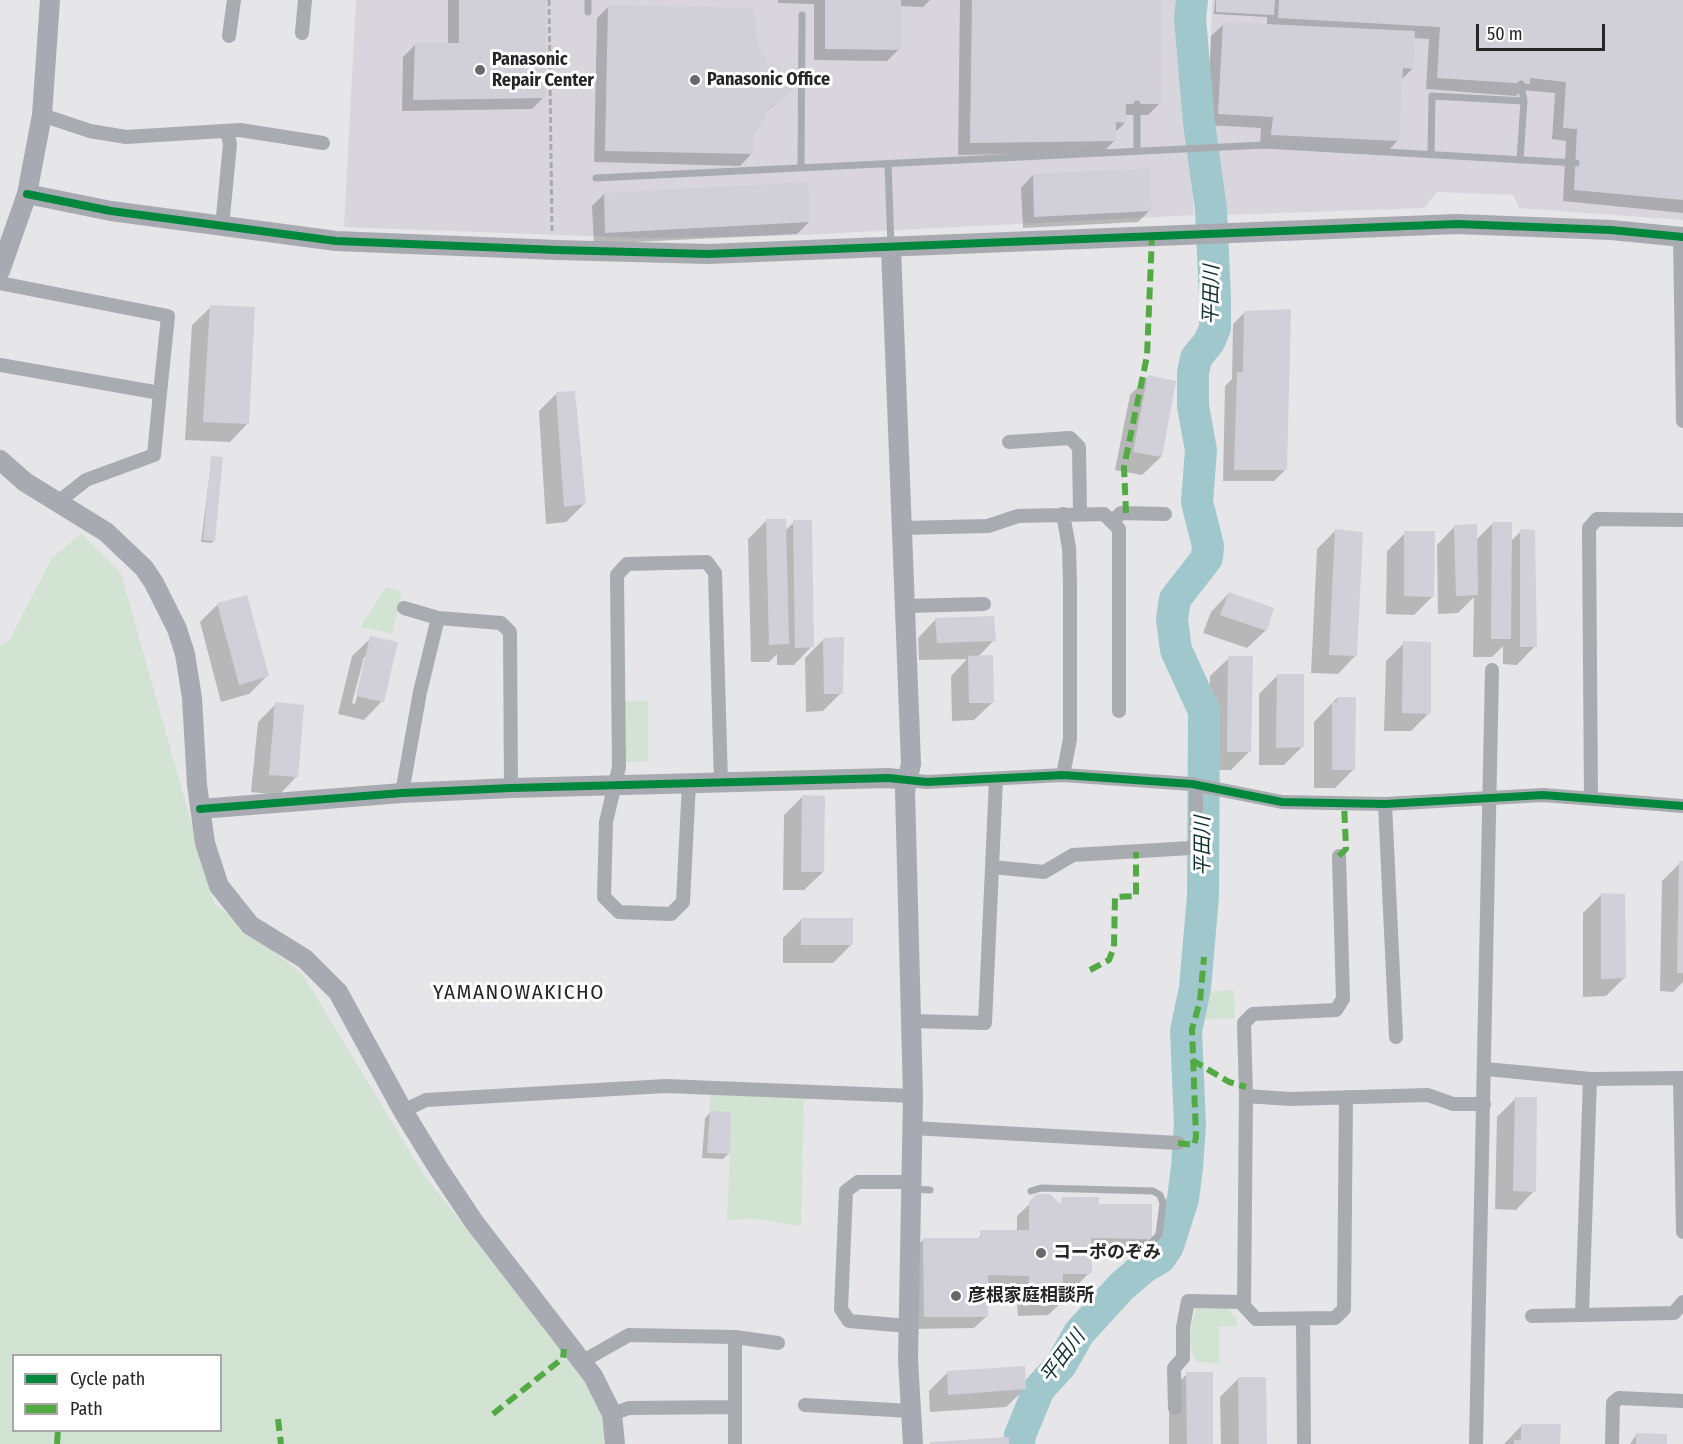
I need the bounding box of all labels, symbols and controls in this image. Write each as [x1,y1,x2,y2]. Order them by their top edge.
scale bar [1479,12,1608,50]
text: 50 m [1487,23,1523,45]
place label: Panasonic Repair Center [492,49,594,92]
marker: Panasonic Repair Center [473,63,487,77]
place label: Panasonic Office [707,69,830,91]
marker: Panasonic Office [688,73,702,87]
water label: 平田川 [1199,265,1225,325]
water label: 平田川 [1191,816,1215,876]
district label: YAMANOWAKICHO [433,980,605,1006]
place label: コーポのぞみ [1053,1242,1161,1264]
marker: コーポのぞみ [1034,1246,1048,1260]
place label: 彦根家庭相談所 [968,1285,1094,1307]
marker: 彦根家庭相談所 [949,1289,963,1303]
water label: 平田川 [1035,1326,1091,1388]
legend [12,1354,222,1432]
text: Cycle path [70,1368,145,1390]
text: Path [70,1398,103,1420]

